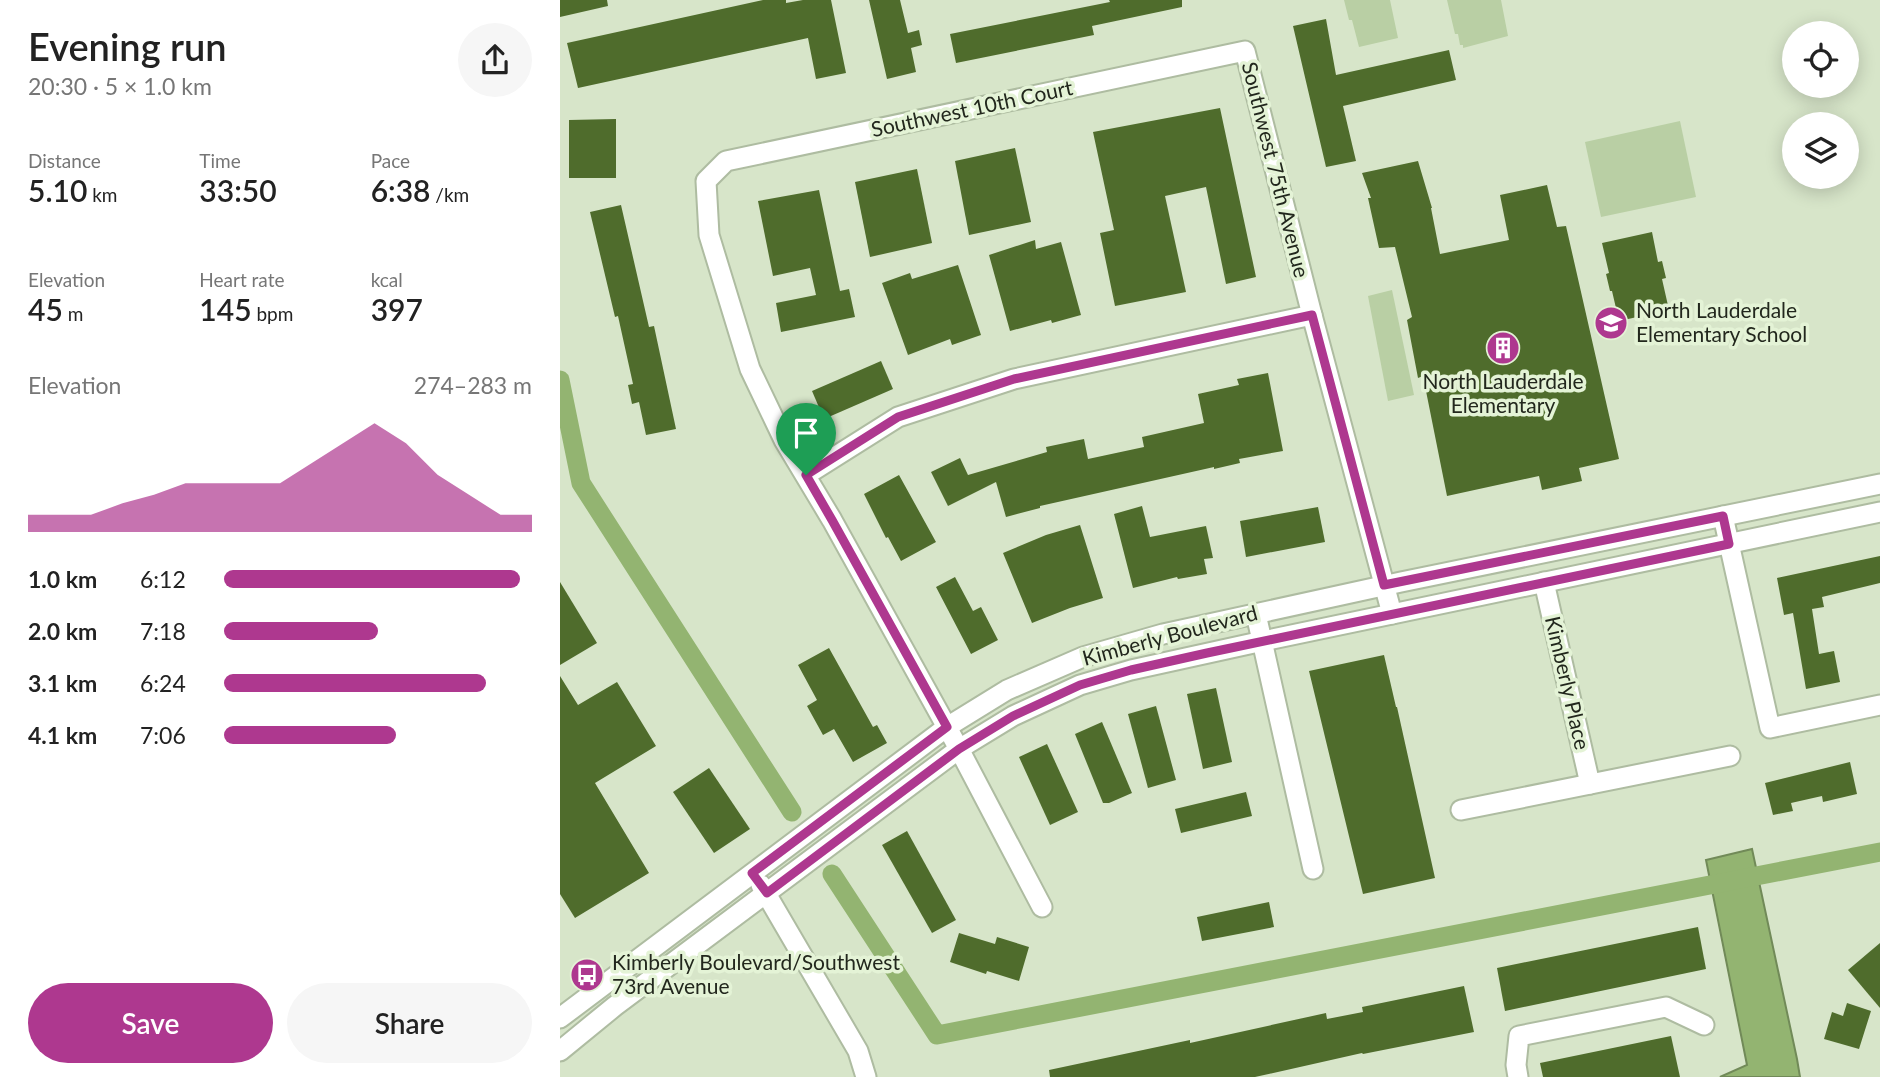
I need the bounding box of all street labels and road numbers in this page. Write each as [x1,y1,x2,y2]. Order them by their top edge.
street label: Southwest 75th Avenue [1238,59,1315,280]
street label: Southwest 10th Court [869,74,1075,141]
street label: Kimberly Boulevard [1079,599,1260,670]
street label: Kimberly Place [1541,613,1596,752]

